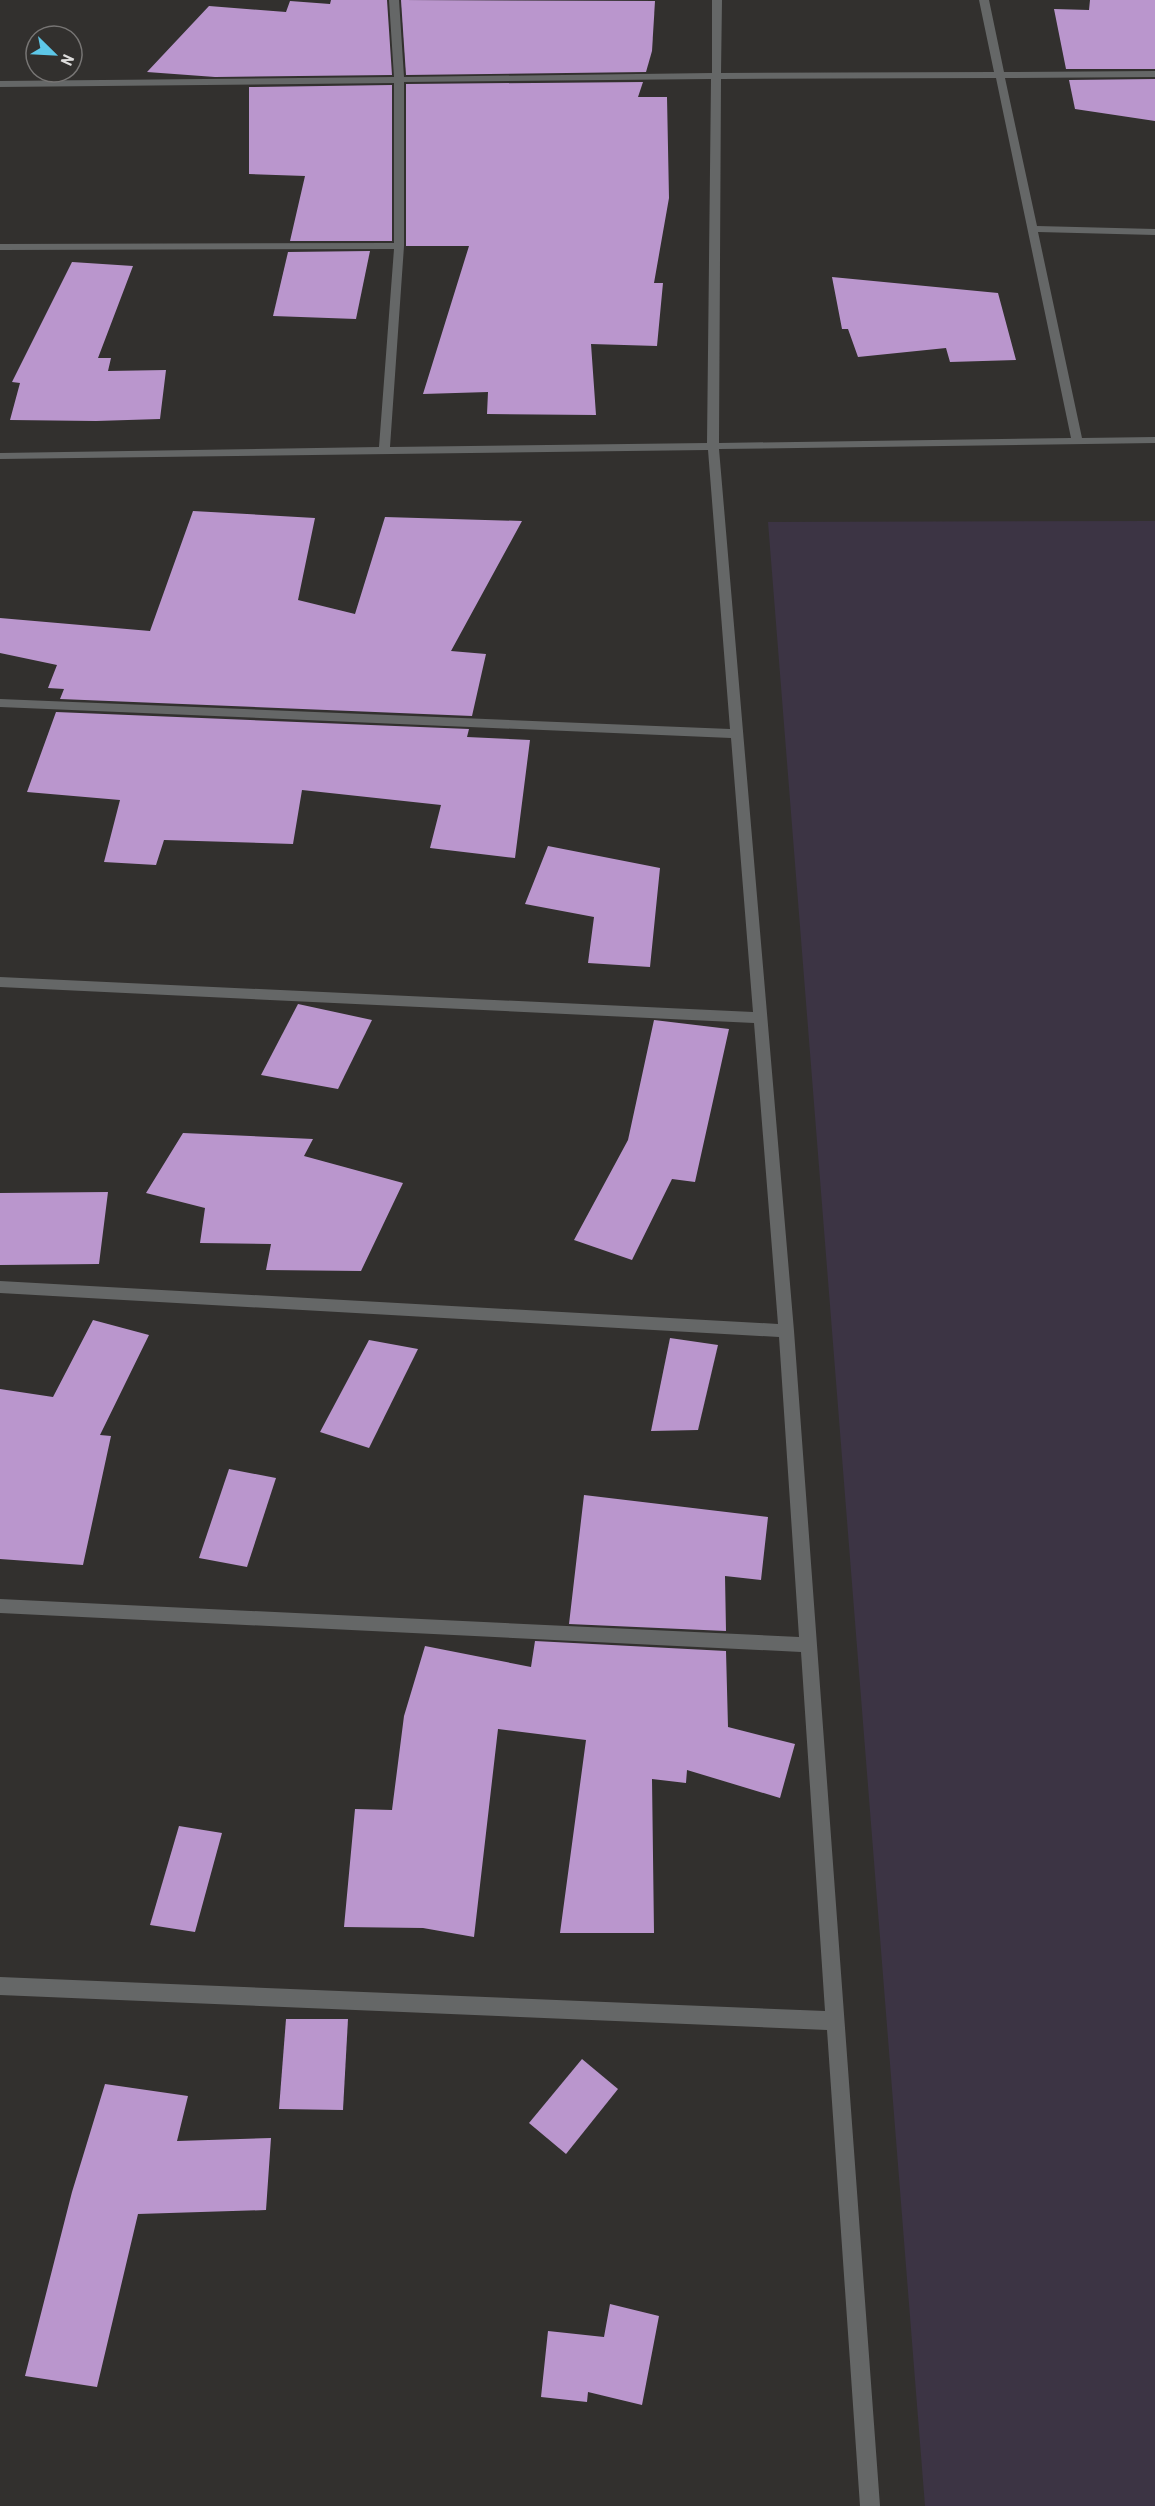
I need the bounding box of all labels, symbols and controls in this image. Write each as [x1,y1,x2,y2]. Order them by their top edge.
north arrow [24,24,84,84]
text: N [57,52,78,68]

